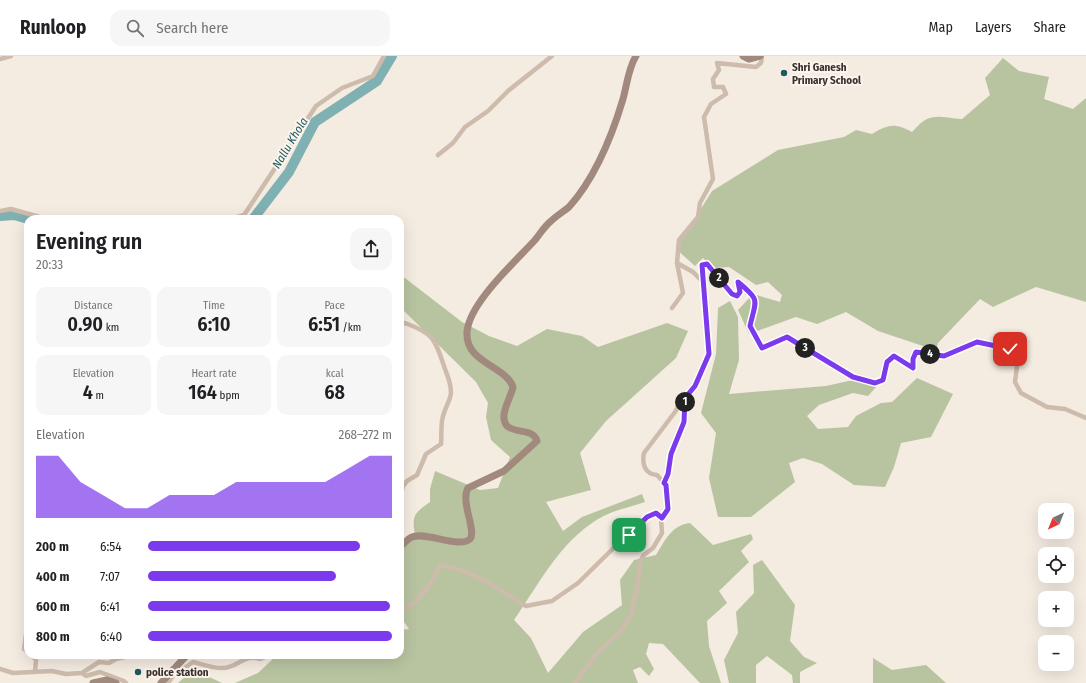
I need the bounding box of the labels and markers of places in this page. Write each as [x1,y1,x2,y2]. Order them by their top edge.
place label: Shri Ganesh Primary School [792,61,862,87]
marker: Shri Ganesh Primary School [779,68,789,78]
pin: 2 [709,268,729,288]
pin [993,332,1027,366]
pin: 3 [795,338,815,358]
pin: 4 [920,344,940,364]
pin: 1 [675,392,695,412]
pin [612,518,646,552]
place label: police station [146,666,209,679]
marker: police station [133,667,143,677]

